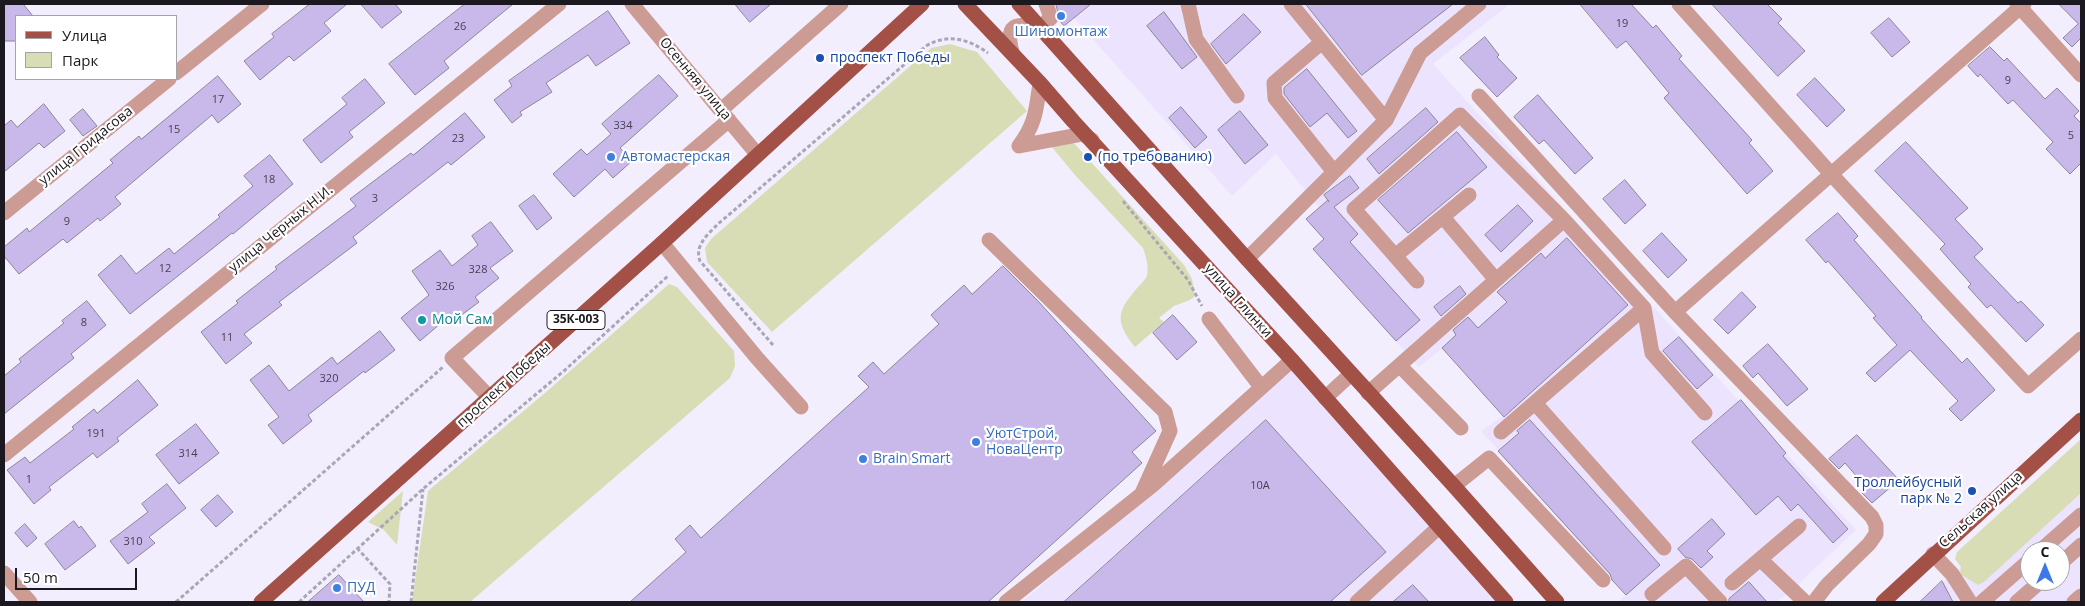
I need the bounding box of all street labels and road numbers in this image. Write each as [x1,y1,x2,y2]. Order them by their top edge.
street label: Осенняя улица [656,34,734,124]
street label: улица Гридасова [36,103,136,189]
street label: улица Черных Н.И. [226,182,336,276]
street label: улица Глинки [1201,261,1275,341]
road number: 35К-003 [547,310,605,330]
street label: проспект Победы [454,339,554,431]
street label: Сельская улица [1936,468,2026,552]

